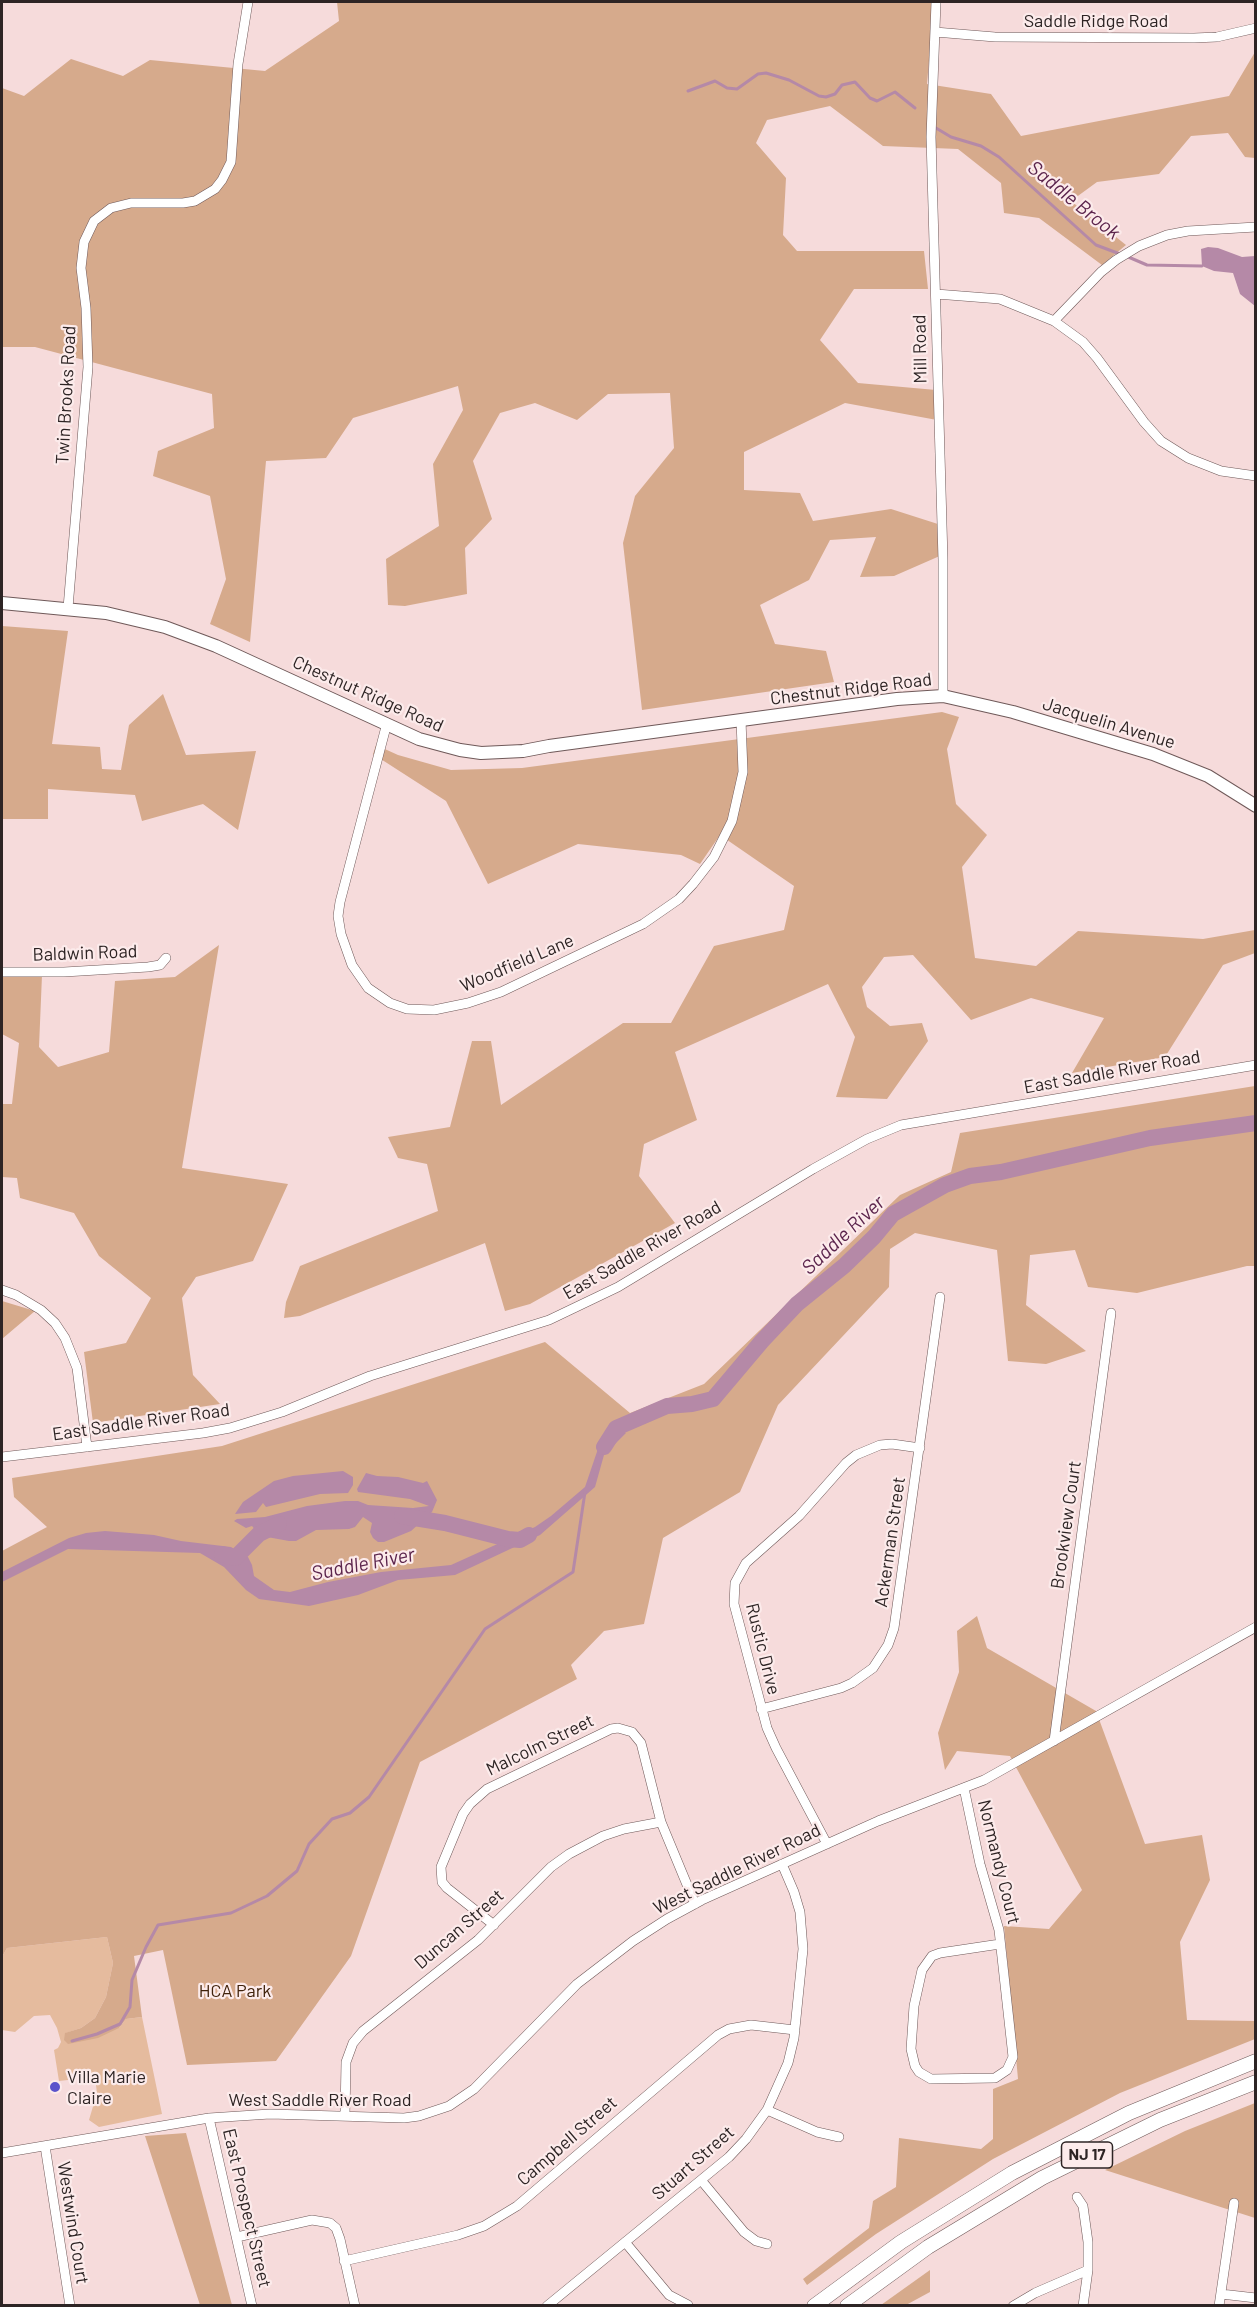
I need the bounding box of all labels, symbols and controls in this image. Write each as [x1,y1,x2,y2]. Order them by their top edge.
street label: Saddle Ridge Road [1024,10,1168,32]
water label: Saddle Brook [1023,156,1125,244]
street label: Mill Road [909,314,931,384]
street label: Twin Brooks Road [52,325,80,465]
street label: Chestnut Ridge Road [289,651,447,737]
street label: Chestnut Ridge Road [769,668,933,710]
street label: Jacquelin Avenue [1040,693,1178,753]
street label: Woodfield Lane [457,929,577,997]
street label: Baldwin Road [32,940,138,966]
street label: East Saddle River Road [1022,1046,1202,1098]
water label: Saddle River [796,1190,890,1280]
street label: East Saddle River Road [559,1196,725,1304]
street label: East Saddle River Road [51,1399,231,1445]
street label: Brookview Court [1046,1460,1086,1590]
street label: Ackerman Street [870,1475,910,1609]
water label: Saddle River [309,1542,417,1586]
street label: Rustic Drive [741,1601,785,1697]
street label: Malcolm Street [483,1710,597,1780]
street label: Normandy Court [973,1797,1025,1927]
street label: West Saddle River Road [650,1819,824,1919]
street label: Duncan Street [410,1884,508,1974]
park label: HCA Park [199,1980,271,2002]
place label: Villa Marie Claire [67,2066,146,2108]
marker: Villa Marie Claire [48,2080,62,2094]
street label: West Saddle River Road [228,2089,412,2111]
street label: Campbell Street [513,2092,621,2190]
street label: Stuart Street [647,2121,739,2205]
street label: East Prospect Street [218,2126,276,2290]
road number: NJ 17 [1062,2142,1112,2168]
street label: Westwind Court [53,2160,93,2286]

